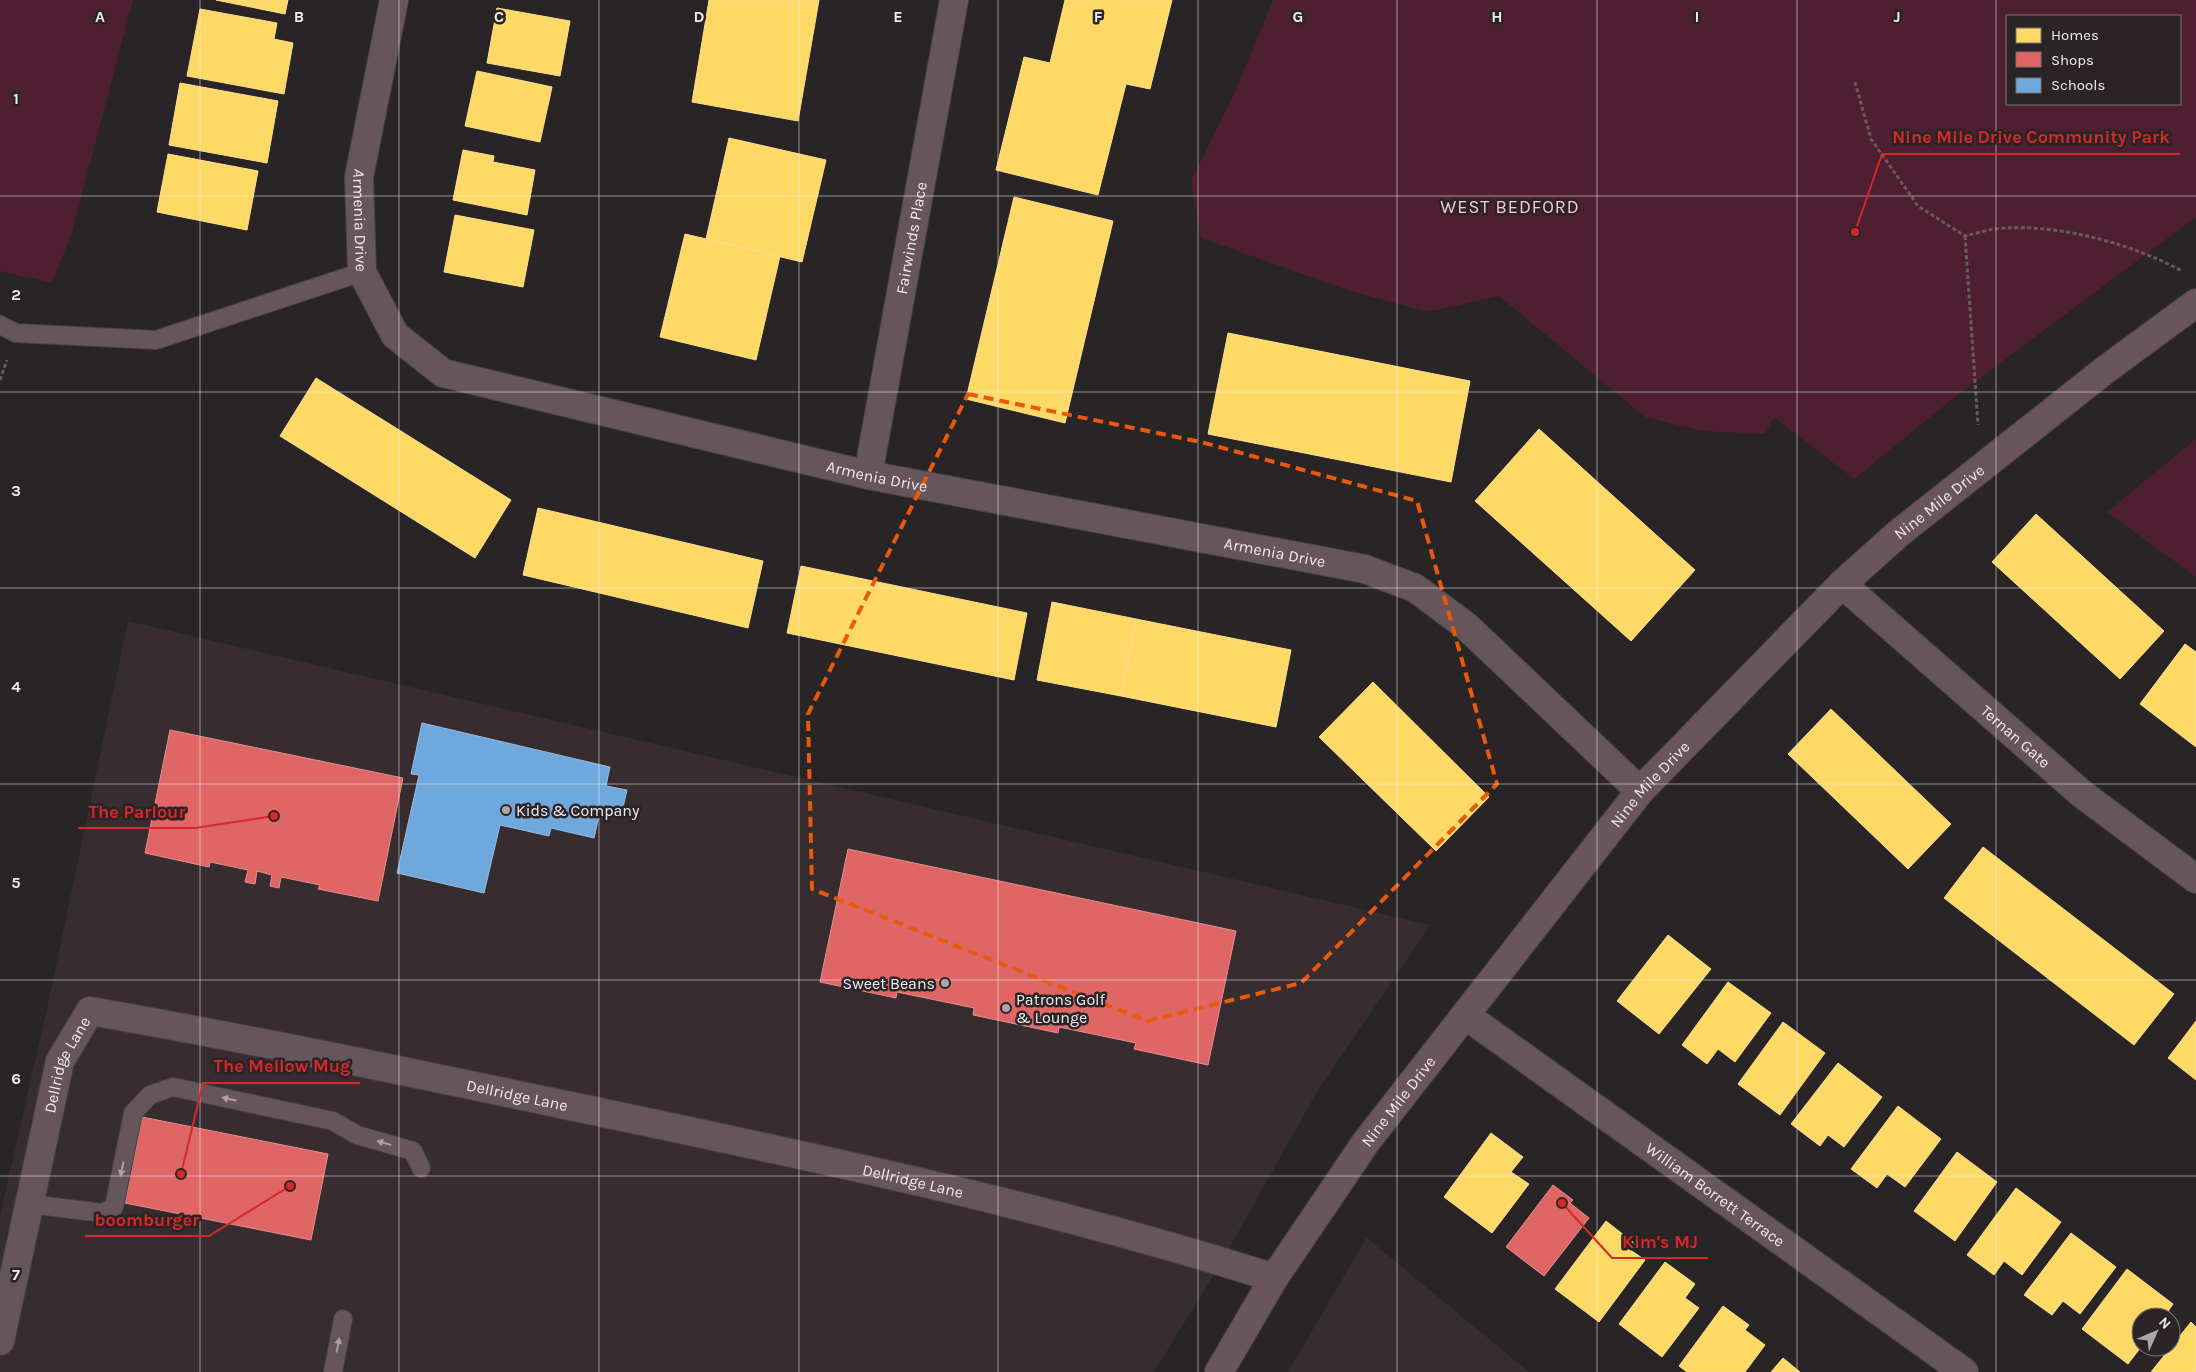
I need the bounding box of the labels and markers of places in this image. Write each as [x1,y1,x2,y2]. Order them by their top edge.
callout: Nine Mile Drive Community Park [1882,121,2180,154]
callout: The Parlour [78,795,195,828]
place label: Kids & Company [516,801,640,820]
marker: Kids & Company [500,804,512,816]
place label: Sweet Beans [842,974,935,993]
marker: Sweet Beans [939,977,951,989]
place label: Patrons Golf & Lounge [1016,990,1106,1027]
marker: Patrons Golf & Lounge [1000,1002,1012,1014]
callout: The Mellow Mug [203,1050,360,1083]
callout: boomburger [85,1203,209,1236]
callout: Kim's MJ [1612,1225,1708,1258]

